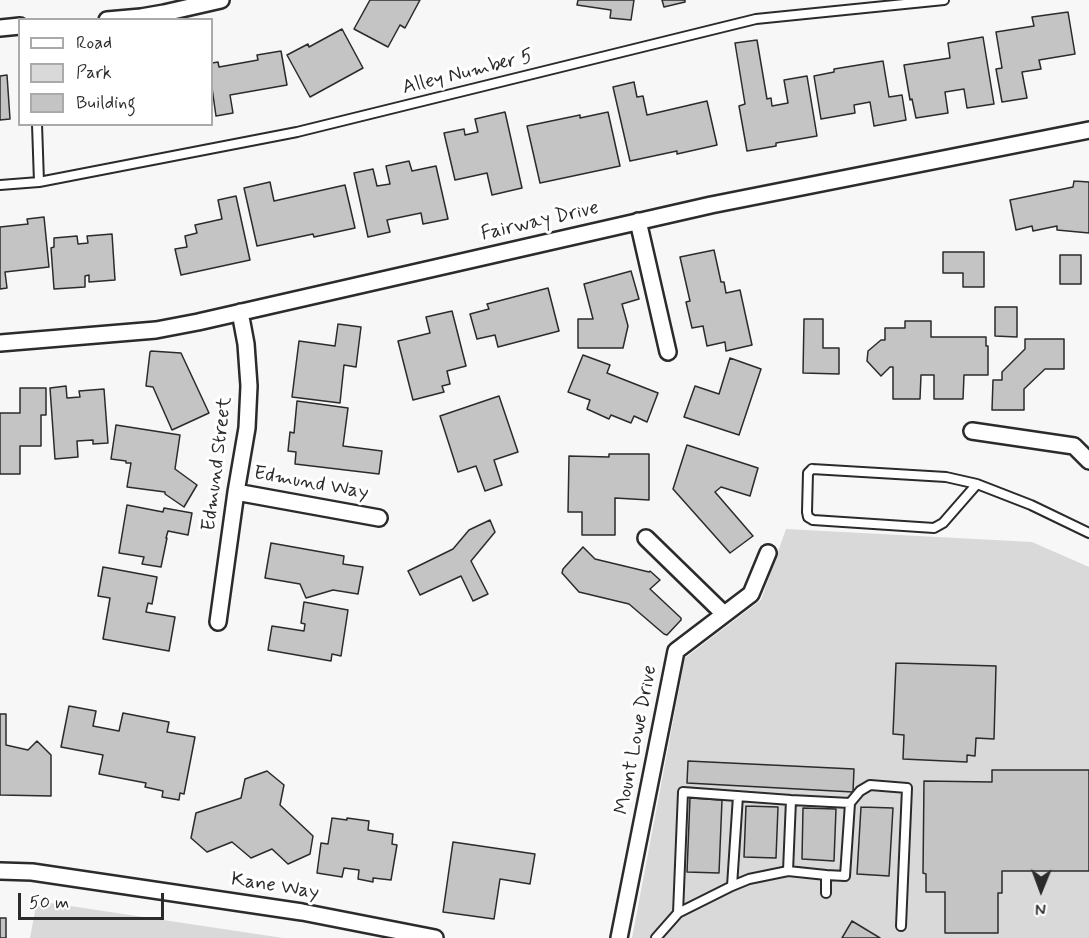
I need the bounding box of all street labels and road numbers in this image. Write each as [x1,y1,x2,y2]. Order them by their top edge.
street label: Alley Number 5 [400,45,536,101]
street label: Fairway Drive [479,197,601,247]
street label: Edmund Street [198,396,238,532]
street label: Edmund Way [252,462,370,506]
street label: Mount Lowe Drive [611,663,663,817]
street label: Kane Way [229,868,321,906]

